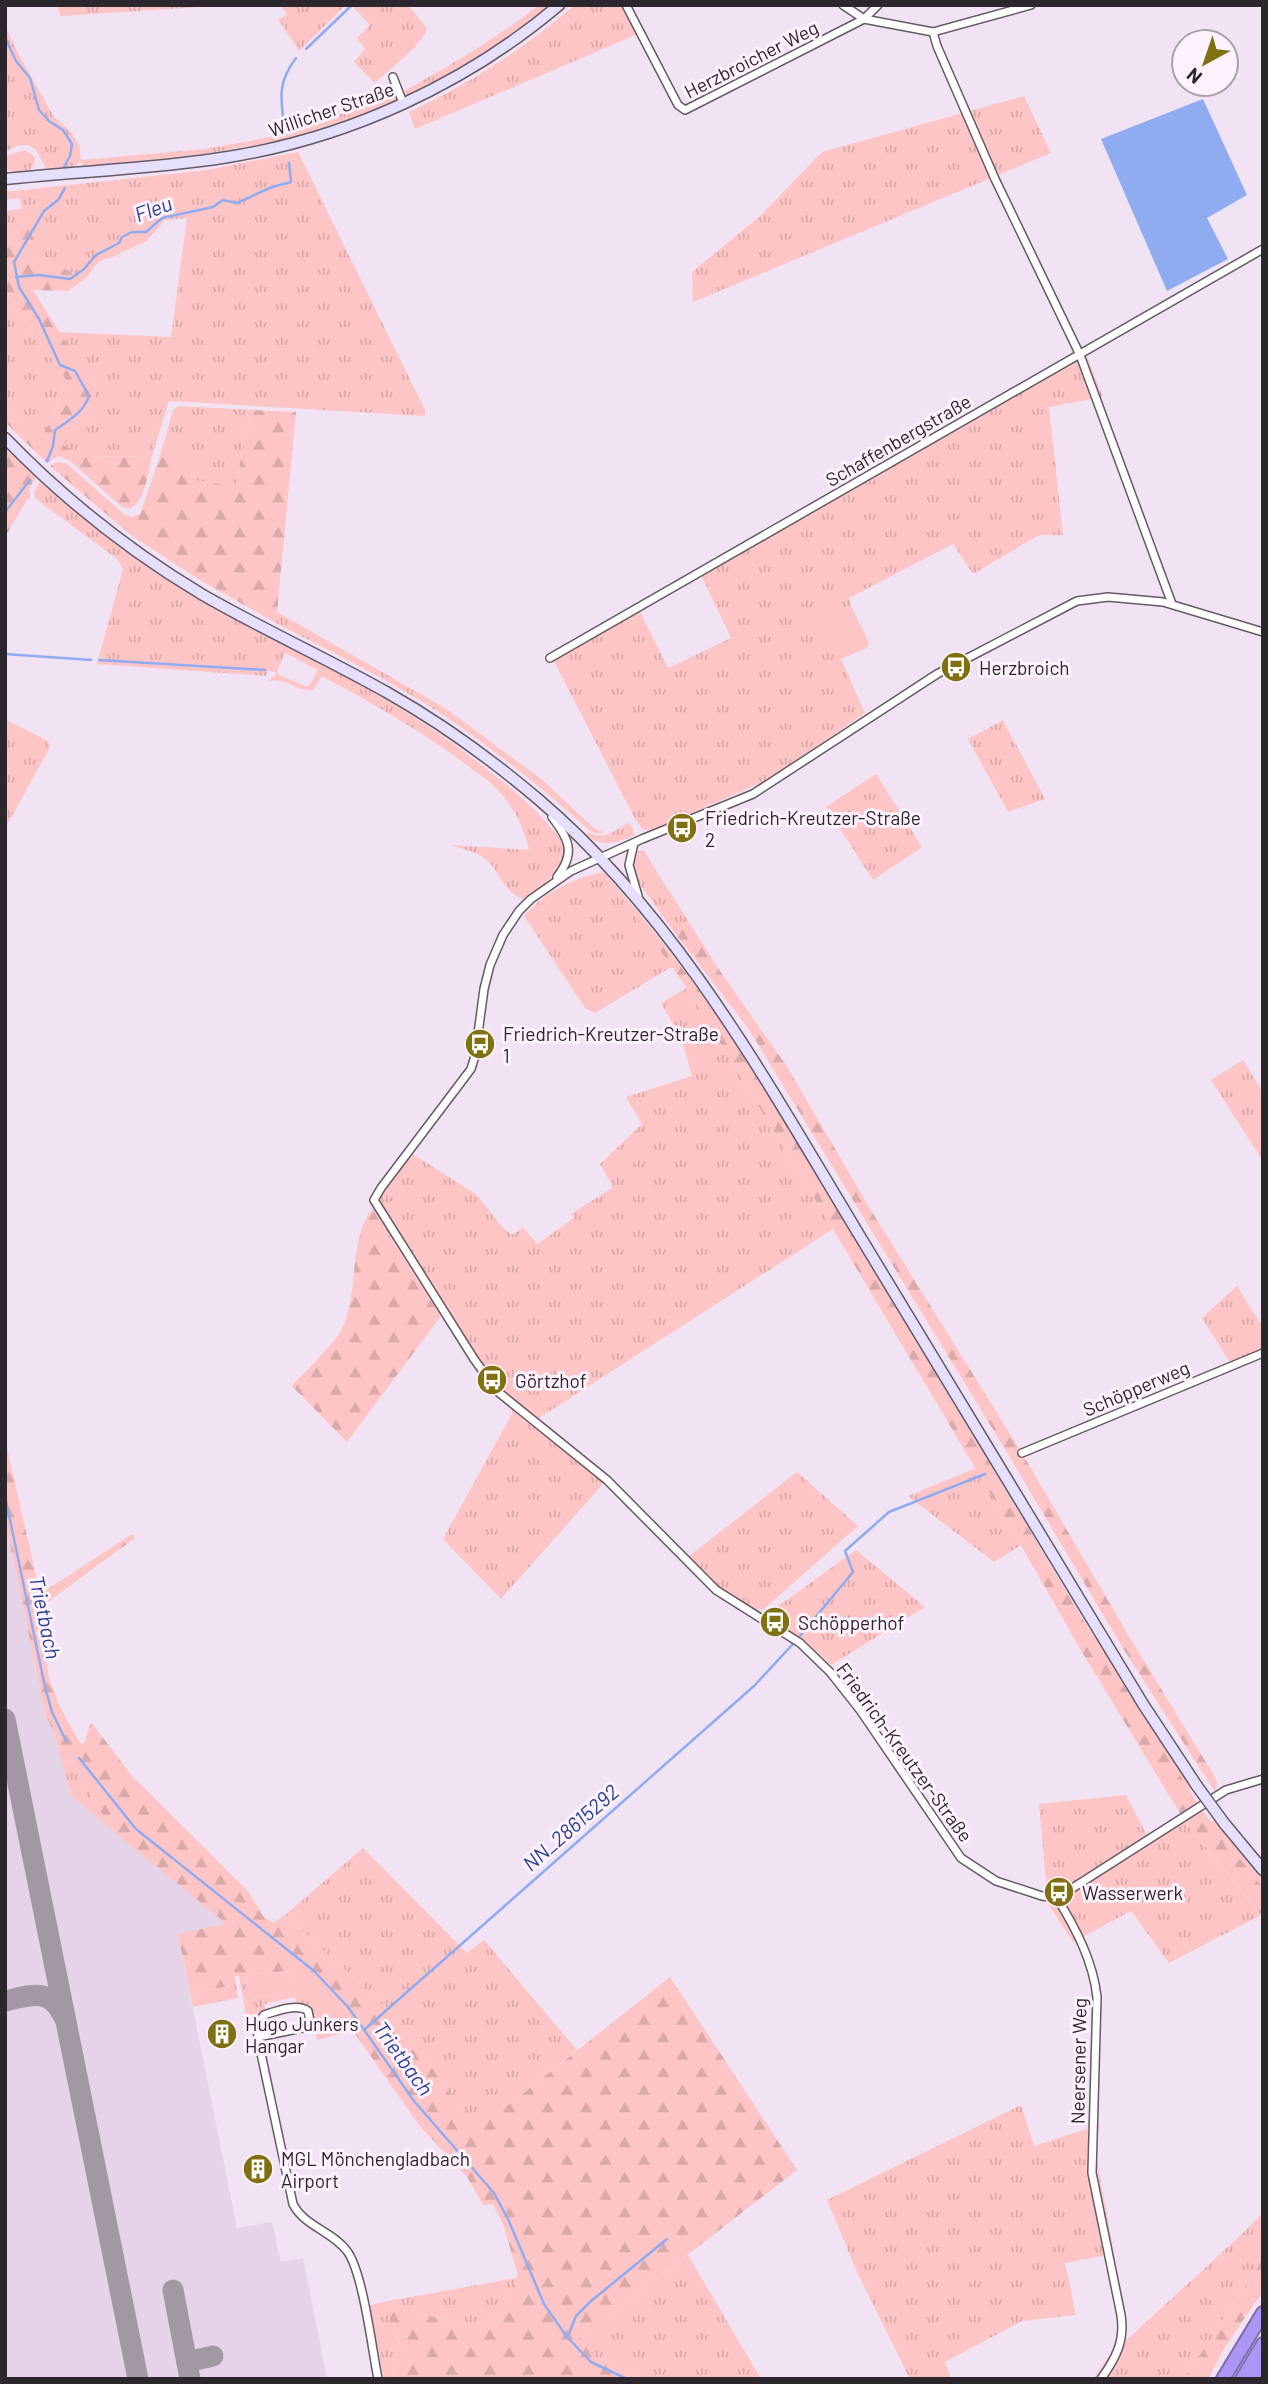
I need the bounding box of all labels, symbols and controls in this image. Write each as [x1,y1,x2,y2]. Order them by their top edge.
street label: Herzbroicher Weg [680,15,822,103]
north arrow [1170,28,1240,98]
text: N [1182,64,1206,89]
street label: Willicher Straße [265,77,397,141]
water label: Fleu [131,190,175,226]
street label: Schaffenbergstraße [821,389,975,491]
bus stop icon: Herzbroich [939,650,973,684]
place label: Herzbroich [979,656,1070,679]
place label: Friedrich-Kreutzer-Straße 2 [705,806,921,851]
bus stop icon: Friedrich-Kreutzer-Straße 2 [665,811,699,845]
place label: Friedrich-Kreutzer-Straße 1 [503,1022,719,1067]
bus stop icon: Friedrich-Kreutzer-Straße 1 [463,1027,497,1061]
street label: Schöpperweg [1079,1355,1193,1421]
bus stop icon: Görtzhof [475,1363,509,1397]
place label: Görtzhof [515,1369,586,1392]
water label: Trietbach [25,1573,67,1661]
bus stop icon: Schöpperhof [758,1605,792,1639]
place label: Schöpperhof [798,1611,904,1634]
street label: Friedrich-Kreutzer-Straße [832,1658,978,1846]
water label: NN_28615292 [517,1779,623,1875]
bus stop icon: Wasserwerk [1042,1875,1076,1909]
place label: Wasserwerk [1082,1881,1183,1904]
street label: Neersener Weg [1065,1998,1091,2124]
place label: Hugo Junkers Hangar [245,2012,359,2057]
water label: Trietbach [369,2016,439,2100]
building icon: Hugo Junkers Hangar [205,2017,239,2051]
place label: MGL Mönchengladbach Airport [281,2147,470,2192]
building icon: MGL Mönchengladbach Airport [241,2152,275,2186]

